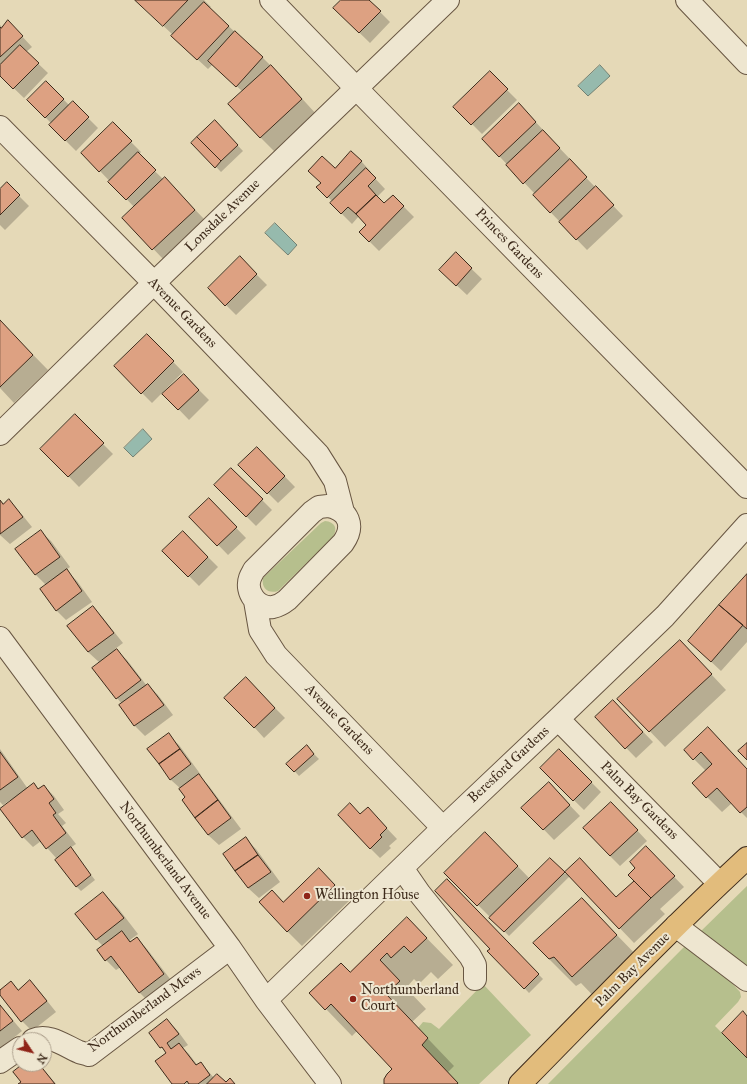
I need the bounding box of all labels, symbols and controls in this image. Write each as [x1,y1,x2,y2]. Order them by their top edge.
street label: Lonsdale Avenue [182,176,264,256]
street label: Princes Gardens [471,205,547,283]
street label: Avenue Gardens [144,274,220,352]
street label: Avenue Gardens [301,681,377,759]
street label: Beresford Gardens [465,723,553,807]
street label: Palm Bay Gardens [596,758,682,844]
street label: Northumberland Avenue [115,799,215,923]
place label: Wellington House [315,888,419,904]
marker: Wellington House [302,891,312,901]
street label: Palm Bay Avenue [592,929,674,1011]
street label: Northumberland Mews [85,963,205,1057]
place label: Northumberland Court [361,983,459,1016]
marker: Northumberland Court [348,994,358,1004]
north arrow [12,1032,52,1072]
text: N [33,1051,49,1066]

